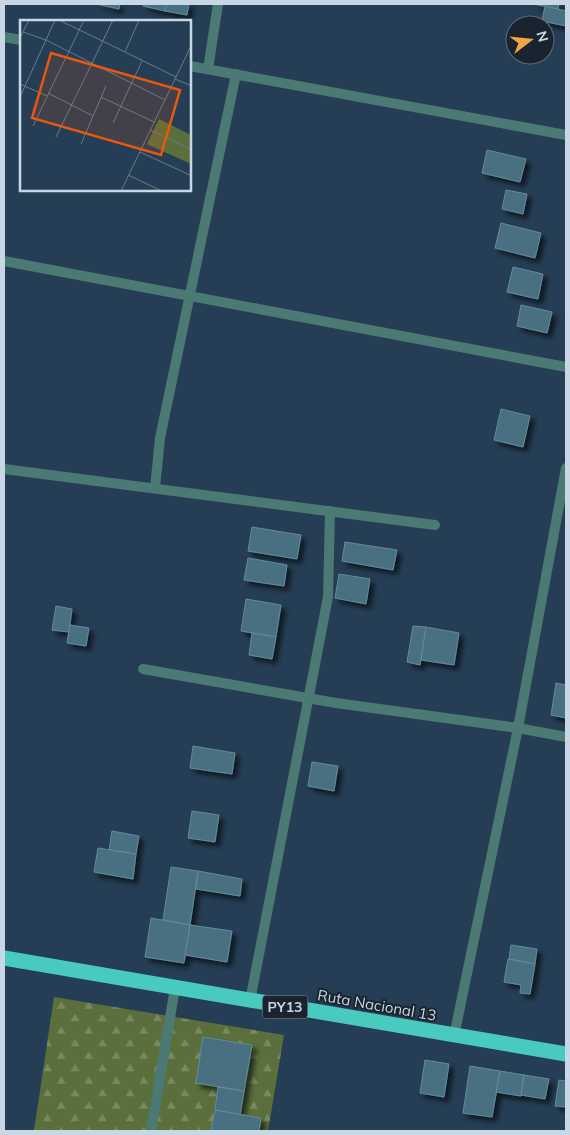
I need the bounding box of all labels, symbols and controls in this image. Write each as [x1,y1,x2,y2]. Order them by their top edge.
north arrow [505,15,555,65]
inset map [20,20,191,191]
text: N [532,29,553,44]
street label: Ruta Nacional 13 [316,985,438,1025]
road number: PY13 [262,996,308,1019]

